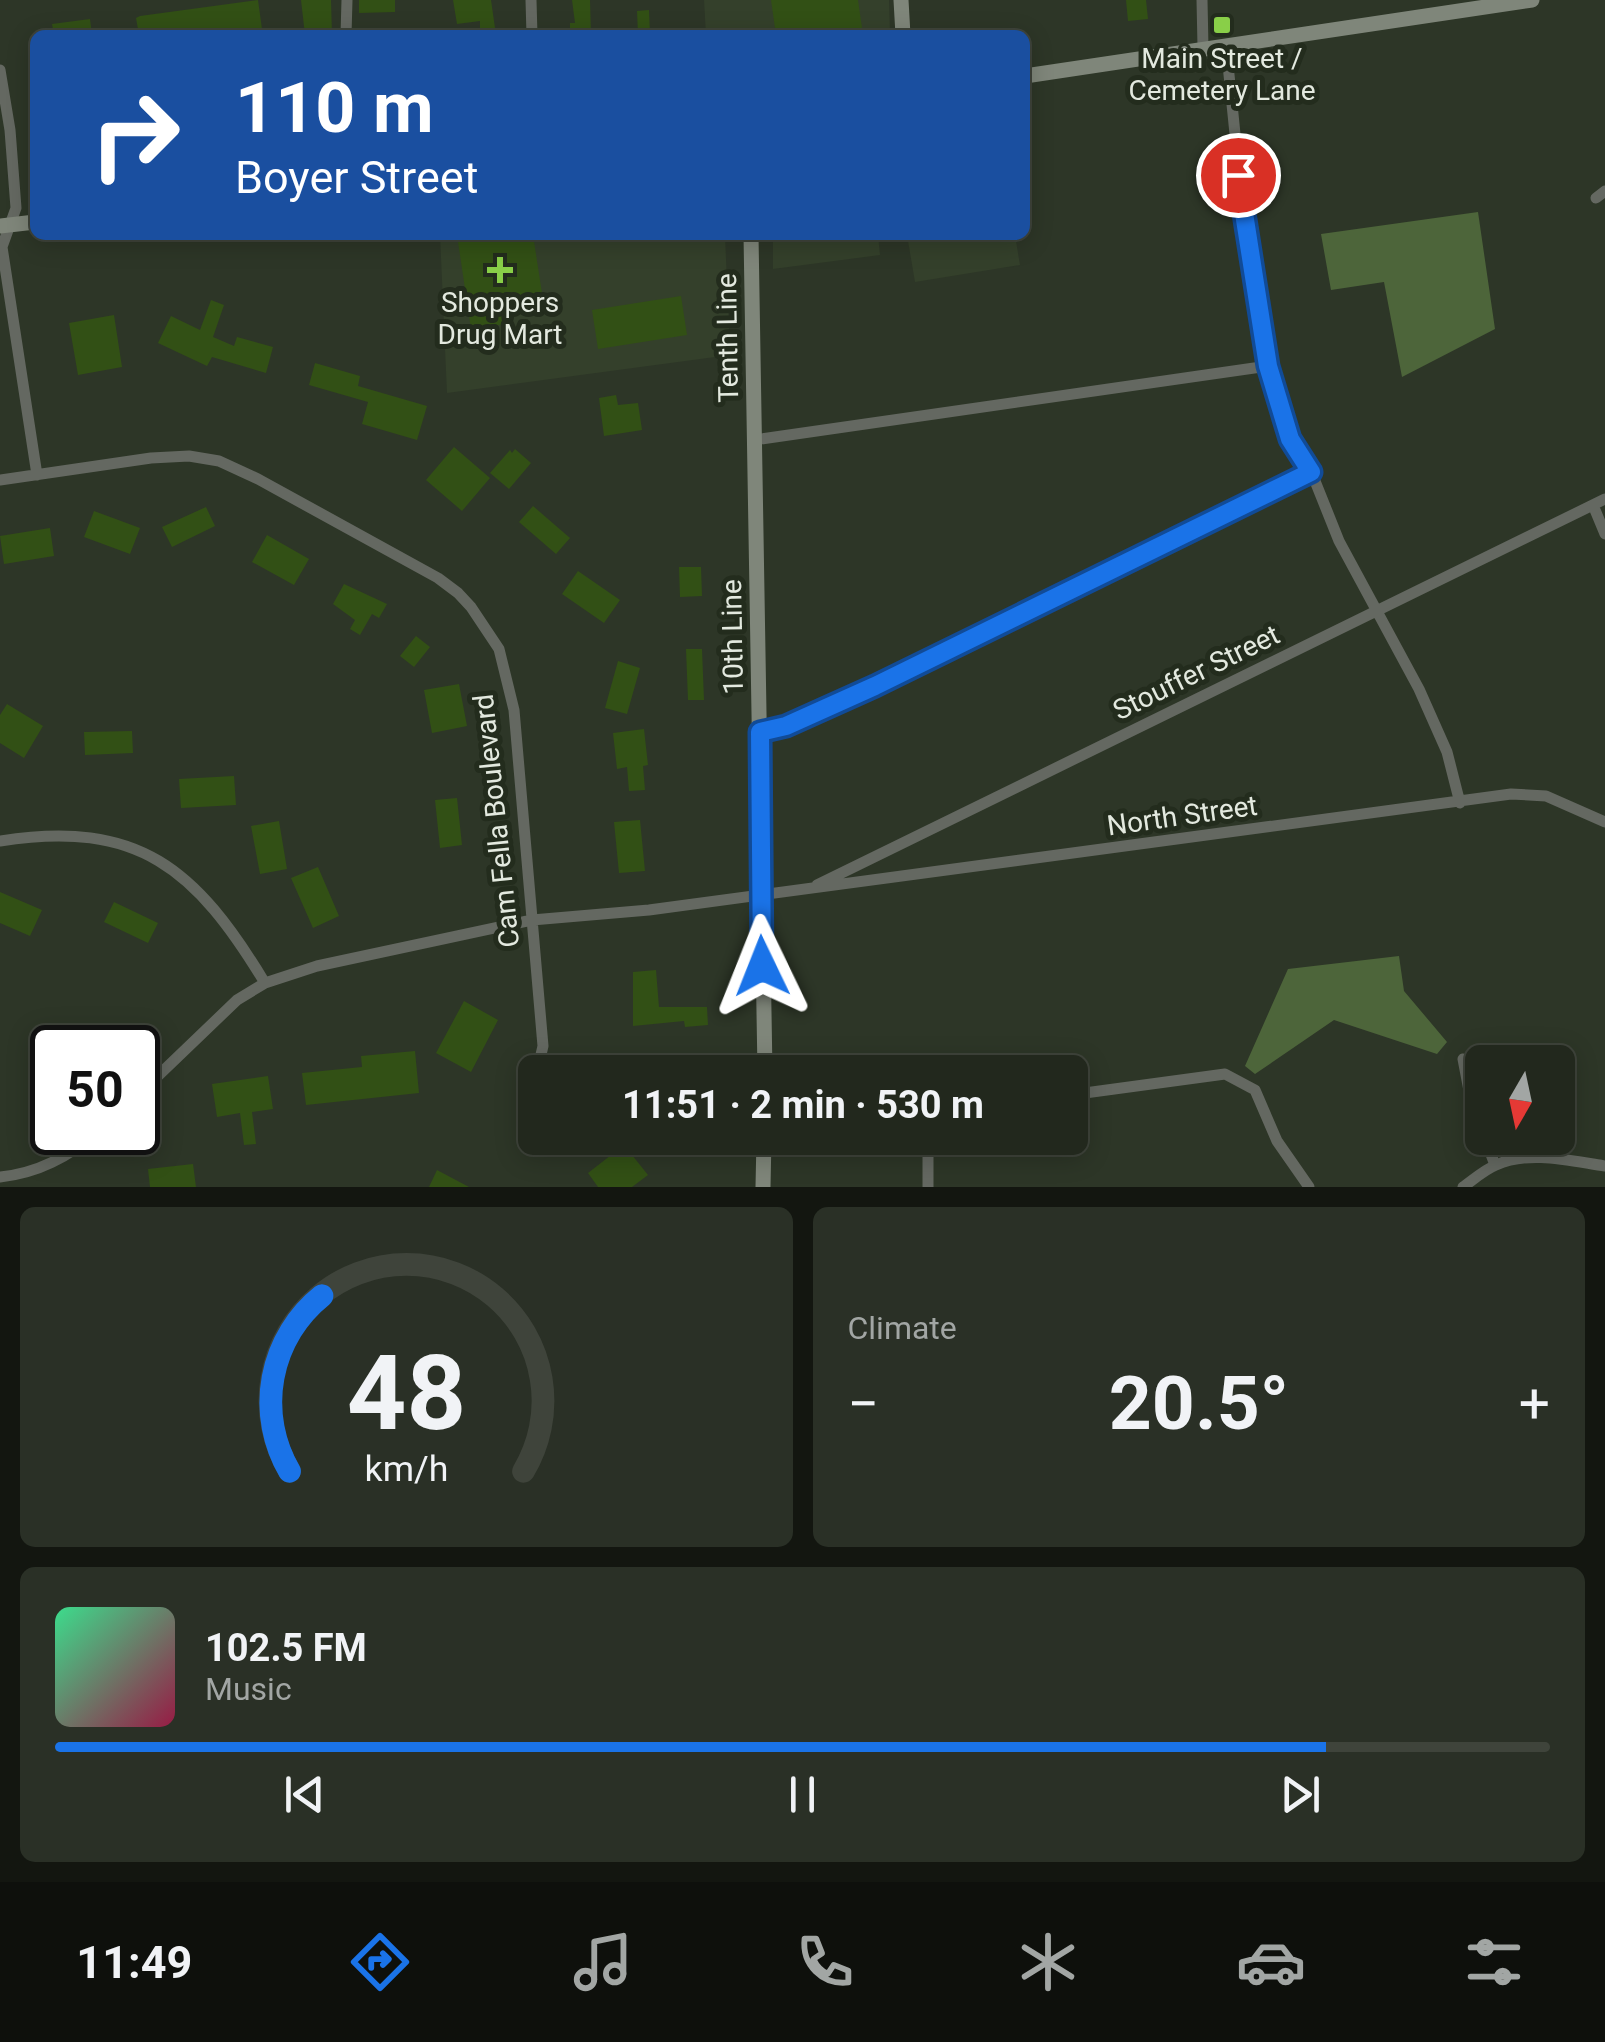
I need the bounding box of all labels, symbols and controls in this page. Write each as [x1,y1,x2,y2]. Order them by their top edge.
marker: Main Street / Cemetery Lane [1211,14,1233,36]
place label: Main Street / Cemetery Lane [1128,42,1316,107]
text: 110 m [235,67,434,149]
icon: right [70,70,200,200]
pin [1196,133,1281,218]
icon: arrive [1211,148,1266,203]
text: Boyer Street [235,151,478,204]
marker: Shoppers Drug Mart [489,259,511,281]
street label: Tenth Line [710,273,745,403]
place label: Shoppers Drug Mart [438,286,562,351]
street label: 10th Line [715,579,750,695]
street label: Stouffer Street [1108,618,1285,727]
street label: Cam Fella Boulevard [467,693,526,949]
street label: North Street [1105,789,1259,842]
position arrow [710,914,814,1018]
speed limit sign: 50 [30,1025,160,1155]
north arrow [1465,1045,1575,1155]
map controls [1465,1045,1575,1155]
text: 11:51 · 2 min · 530 m [622,1083,984,1127]
text: Climate [848,1309,957,1347]
text: 48 [347,1333,466,1454]
text: 20.5° [1109,1359,1289,1447]
text: − [848,1372,879,1436]
text: + [1519,1372,1550,1436]
text: km/h [364,1448,448,1490]
text: 102.5 FM [205,1626,367,1670]
text: Music [205,1670,292,1708]
icon: previous [277,1767,332,1822]
icon: pause [775,1767,830,1822]
icon: next [1273,1767,1328,1822]
icon: directions [345,1927,415,1997]
icon: music [568,1927,638,1997]
icon: phone [790,1927,860,1997]
icon: climate [1013,1927,1083,1997]
icon: car [1236,1927,1306,1997]
icon: filters [1459,1927,1529,1997]
text: 11:49 [76,1936,192,1989]

